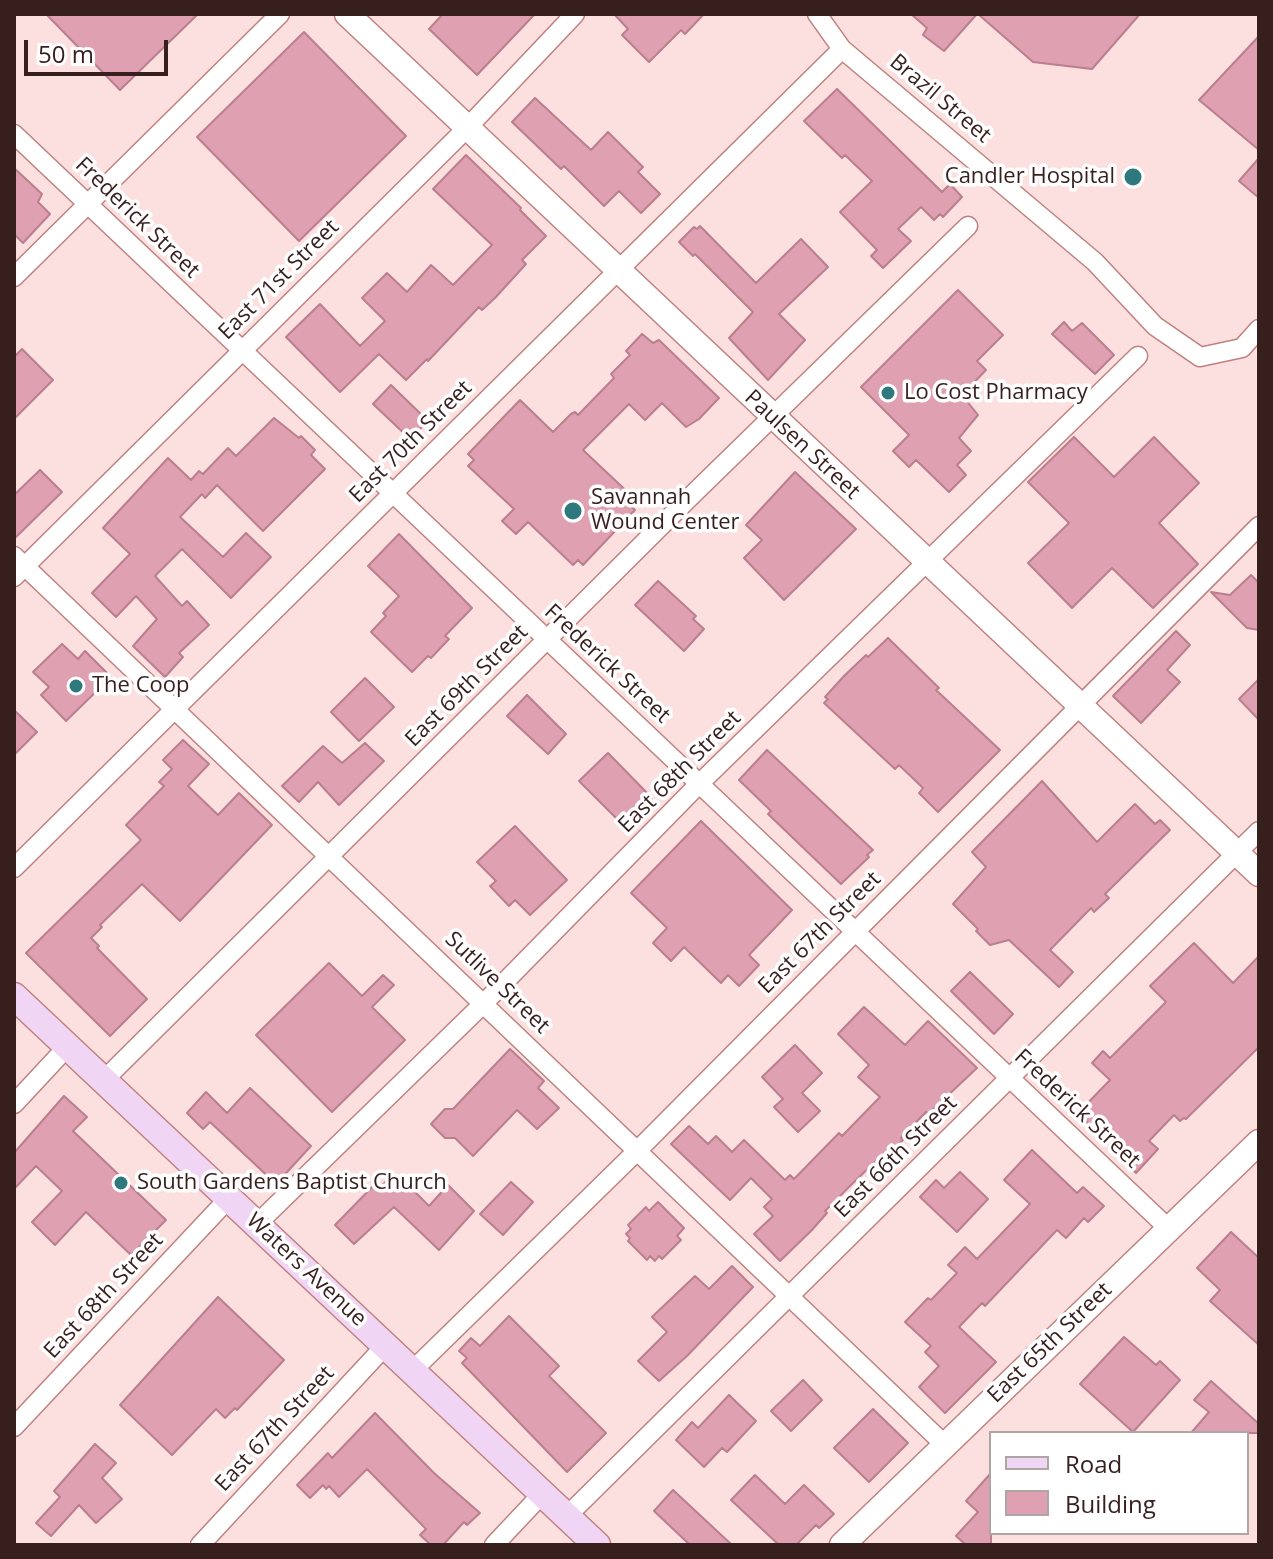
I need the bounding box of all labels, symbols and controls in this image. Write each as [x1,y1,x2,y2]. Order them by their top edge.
scale bar [28,24,172,74]
text: 50 m [38,37,94,70]
street label: Brazil Street [884,49,996,149]
street label: Frederick Street [69,152,205,284]
place label: Candler Hospital [945,164,1115,190]
marker: Candler Hospital [1122,166,1144,188]
street label: East 71st Street [213,214,345,346]
street label: East 70th Street [344,375,478,509]
place label: Lo Cost Pharmacy [904,380,1088,406]
marker: Lo Cost Pharmacy [879,384,897,402]
street label: Paulsen Street [739,385,865,505]
place label: Savannah Wound Center [591,485,740,536]
marker: Savannah Wound Center [562,500,584,522]
street label: Frederick Street [539,599,675,729]
street label: East 69th Street [400,619,534,753]
place label: The Coop [92,673,189,699]
marker: The Coop [67,677,85,695]
street label: East 68th Street [613,705,747,839]
street label: East 67th Street [753,866,887,1000]
street label: Sutlive Street [439,927,555,1039]
street label: Frederick Street [1009,1044,1145,1174]
street label: East 66th Street [829,1090,963,1224]
place label: South Gardens Baptist Church [137,1170,447,1196]
marker: South Gardens Baptist Church [112,1174,130,1192]
street label: Waters Avenue [240,1208,372,1332]
street label: East 68th Street [39,1228,169,1364]
street label: East 65th Street [983,1277,1117,1409]
street label: East 67th Street [210,1361,340,1497]
legend [989,1431,1249,1535]
text: Road [1065,1447,1122,1480]
text: Building [1065,1487,1156,1520]

